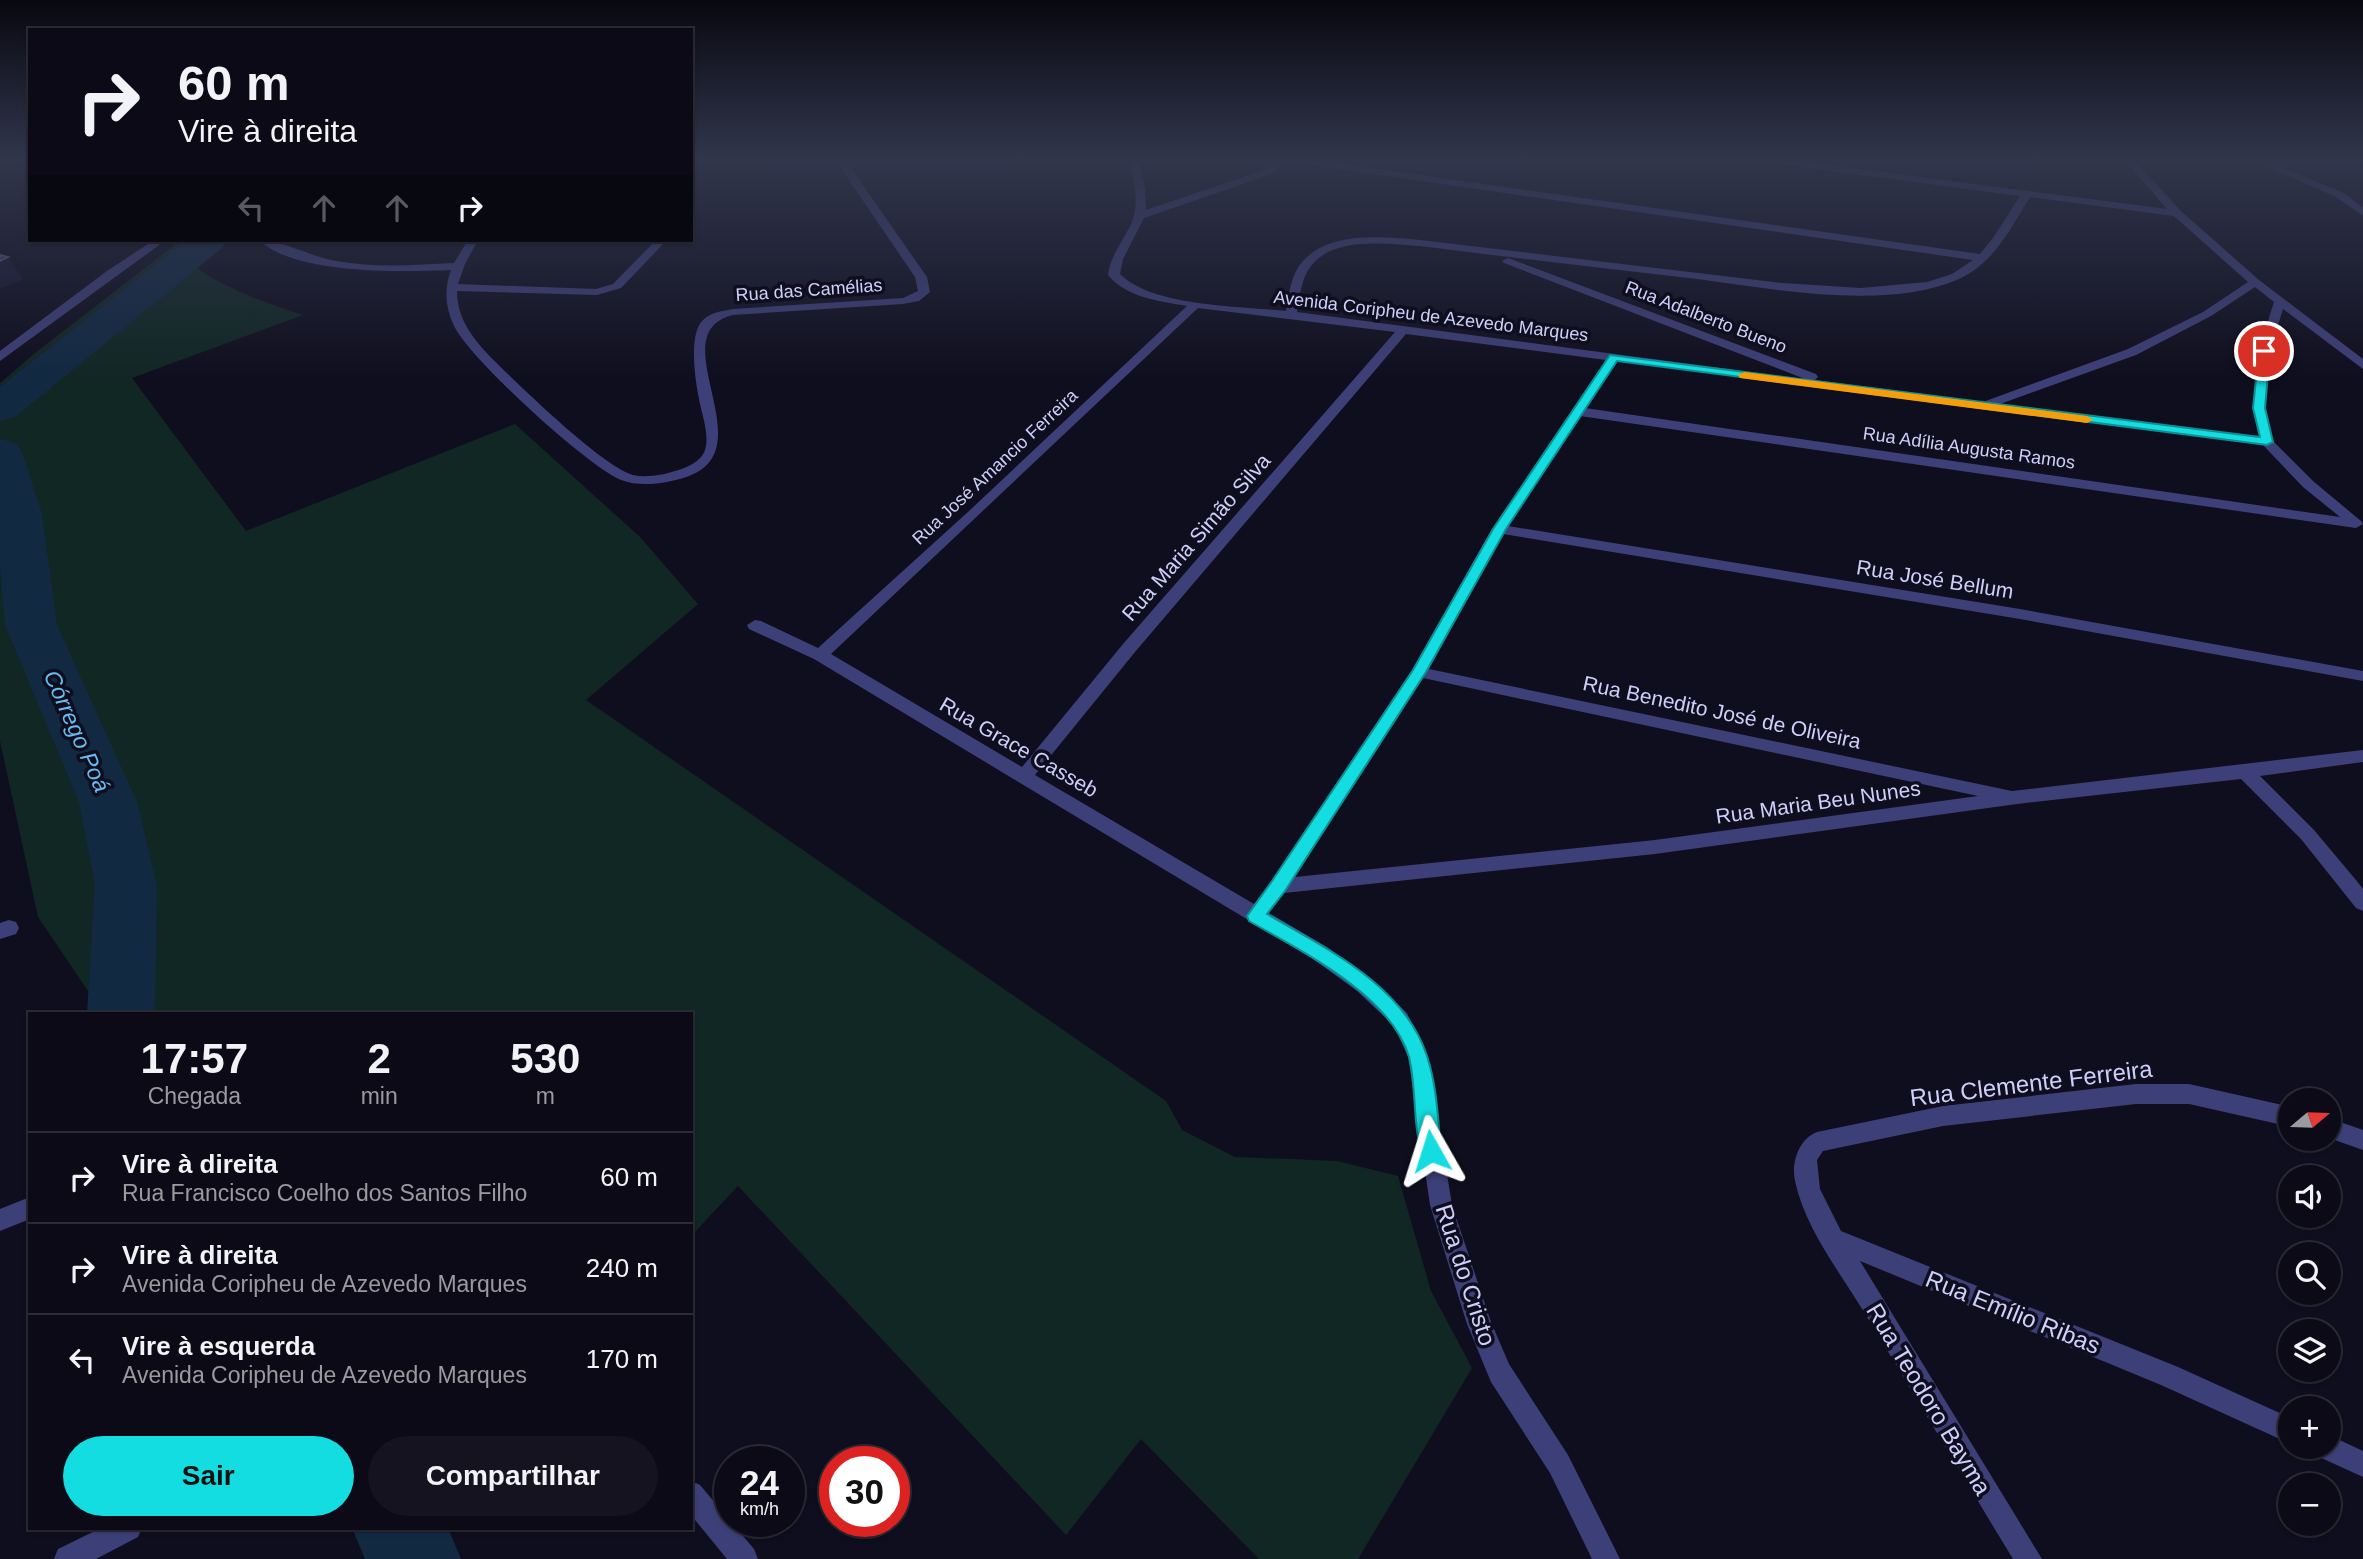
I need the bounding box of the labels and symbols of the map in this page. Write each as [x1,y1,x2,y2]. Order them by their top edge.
street label: Rua das Camélias [735,275,883,305]
street label: Rua Adalberto Bueno [1623,277,1789,357]
street label: Avenida Coripheu de Azevedo Marques [1273,287,1589,345]
pin [2234,321,2294,381]
street label: Rua José Amancio Ferreira [908,385,1082,549]
street label: Rua Adília Augusta Ramos [1862,423,2076,473]
street label: Rua Maria Simão Silva [1117,449,1275,625]
street label: Rua José Bellum [1855,555,2015,603]
water label: Córrego Poá [39,666,115,796]
street label: Rua Benedito José de Oliveira [1581,671,1863,753]
street label: Rua Grace Casseb [936,692,1102,802]
street label: Rua Maria Beu Nunes [1714,776,1922,828]
street label: Rua Clemente Ferreira [1908,1055,2154,1111]
north arrow [2278,1088,2342,1152]
position arrow [1394,1114,1468,1188]
street label: Rua do Cristo [1430,1201,1502,1349]
street label: Rua Emílio Ribas [1922,1265,2104,1359]
street label: Rua Teodoro Bayma [1861,1298,1997,1500]
speed limit sign: 30 [819,1446,910,1537]

